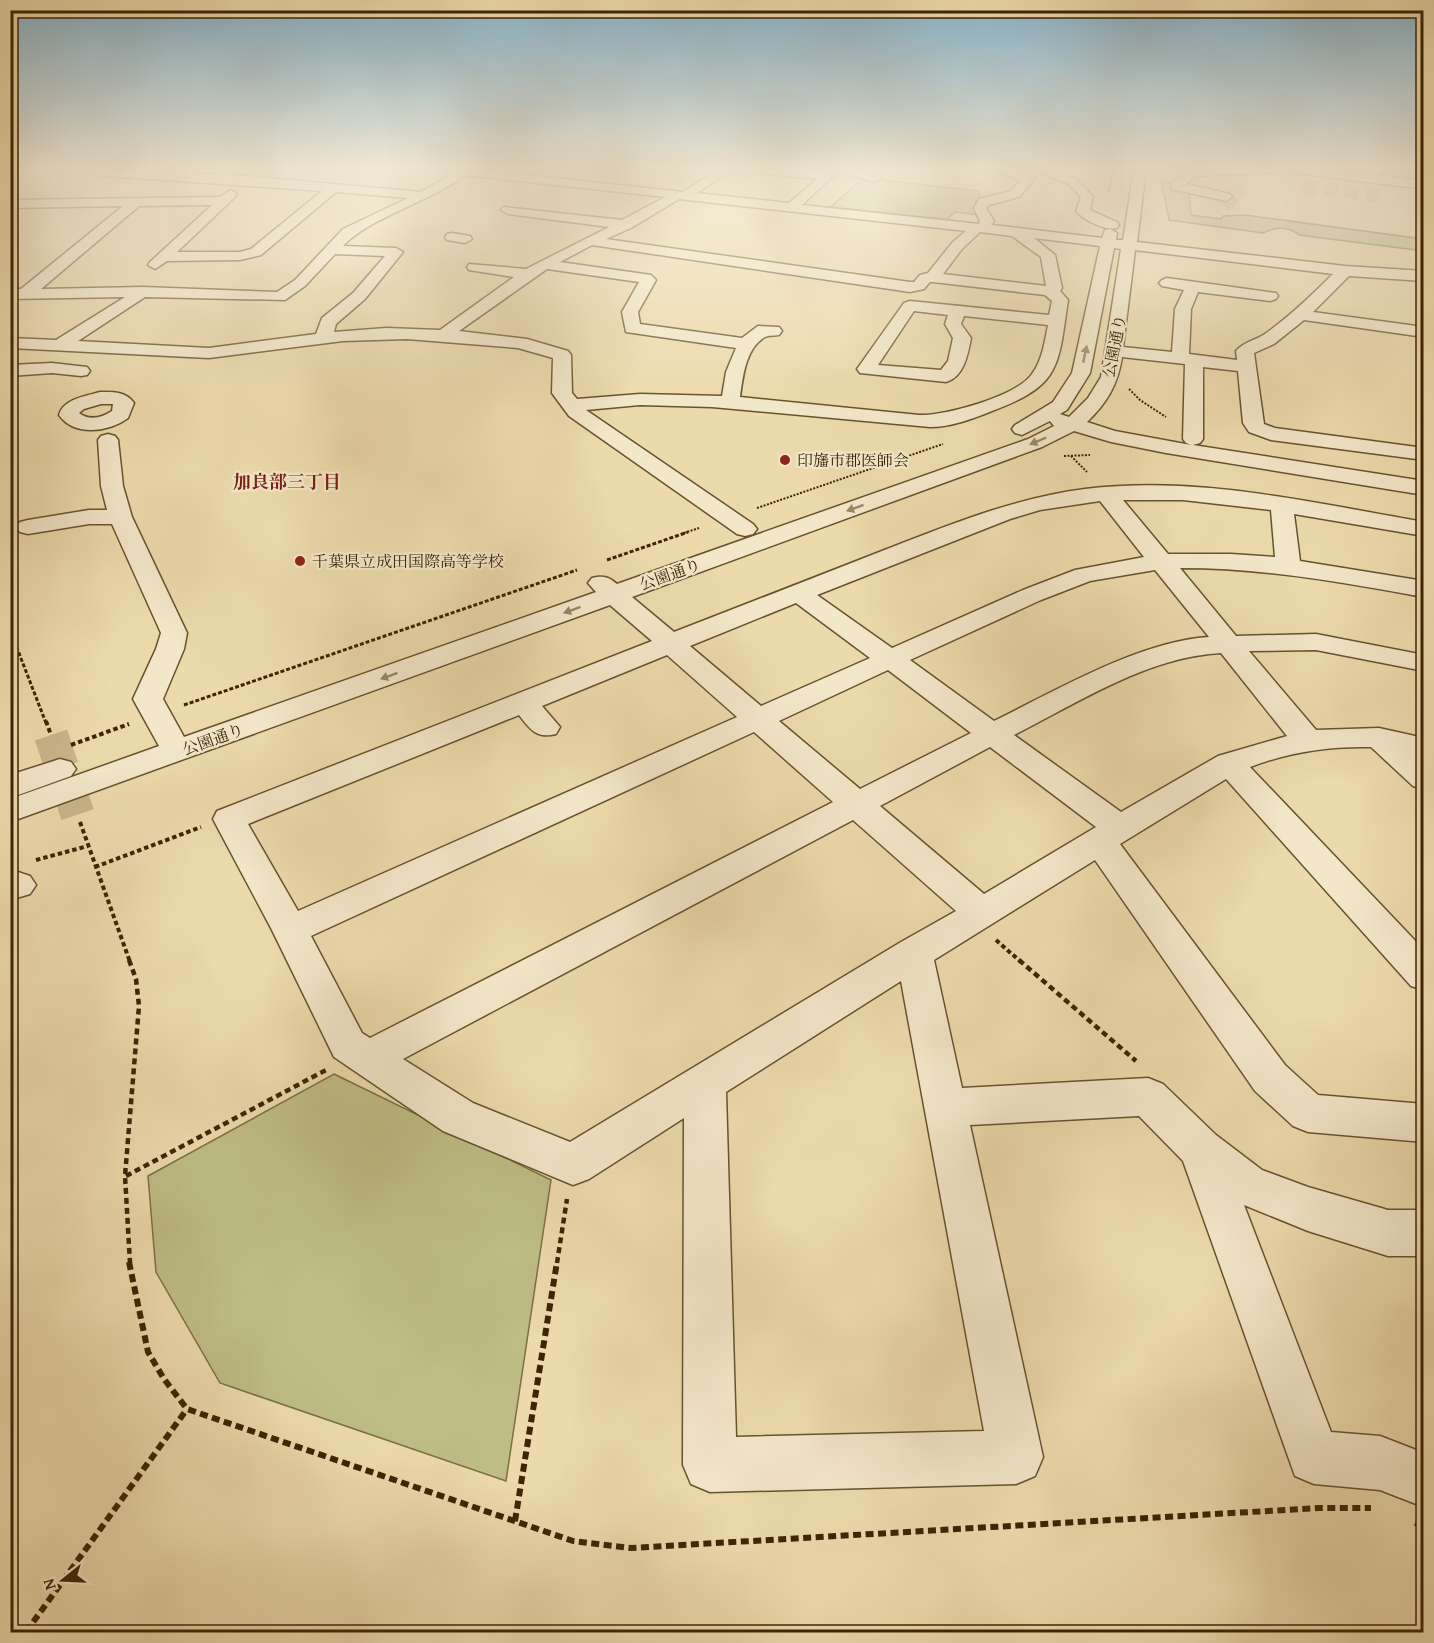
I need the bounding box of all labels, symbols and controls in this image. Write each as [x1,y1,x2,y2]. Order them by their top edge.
street label: 公園通り [1096,312,1132,380]
one-way arrow [1081,345,1091,363]
one-way arrow [1029,437,1046,446]
place label: 印旛市郡医師会 [797,448,909,472]
marker: 印旛市郡医師会 [778,453,792,467]
district label: 加良部三丁目 [233,468,341,495]
one-way arrow [845,503,863,513]
place label: 千葉県立成田国際高等学校 [312,549,504,573]
street label: 公園通り [636,552,704,596]
marker: 千葉県立成田国際高等学校 [293,554,307,568]
one-way arrow [563,605,581,615]
one-way arrow [380,671,398,681]
street label: 公園通り [179,717,247,761]
north arrow [33,1550,93,1610]
text: N [36,1576,62,1593]

